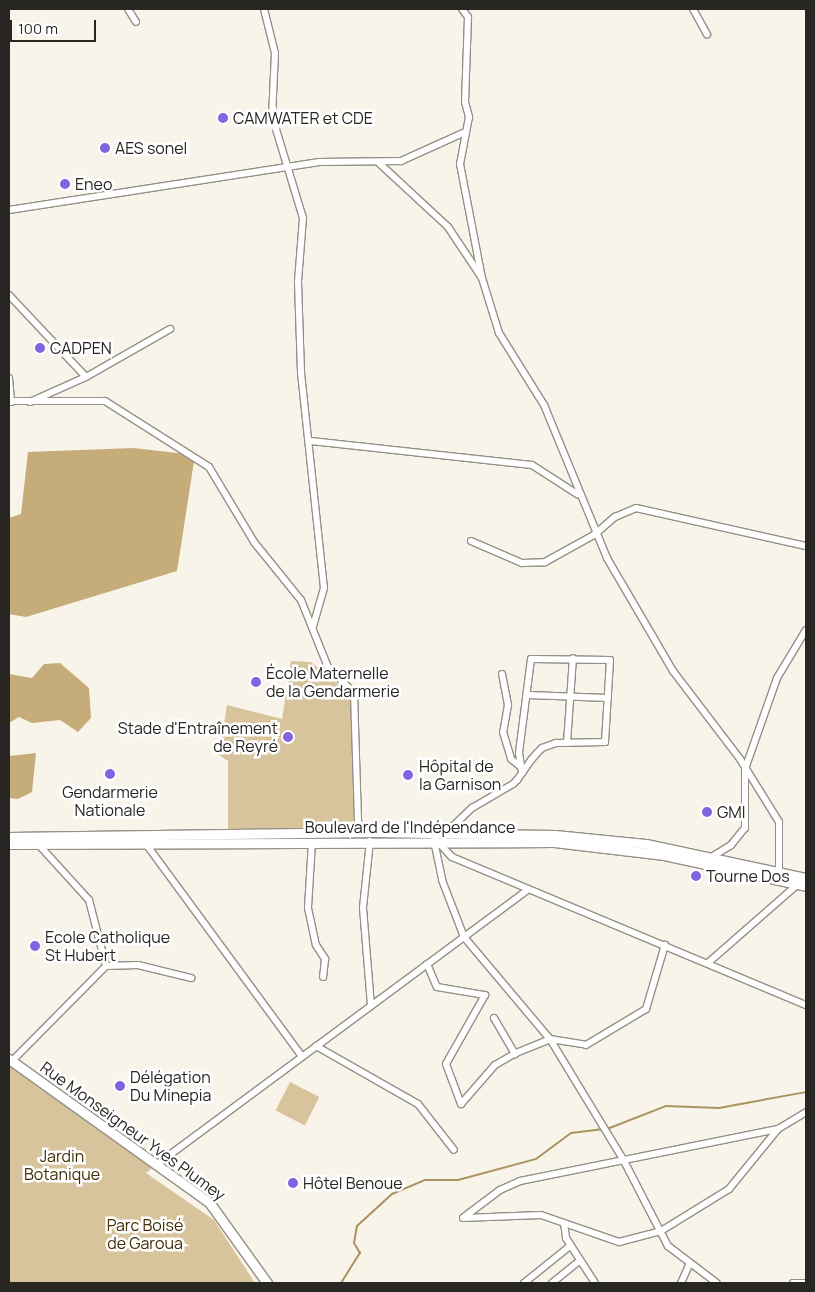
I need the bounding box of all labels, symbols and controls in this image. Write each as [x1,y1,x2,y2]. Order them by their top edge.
scale bar [12,10,99,42]
text: 100 m [18,18,58,39]
place label: CAMWATER et CDE [233,108,373,128]
marker: CAMWATER et CDE [217,112,229,124]
place label: AES sonel [115,138,187,158]
marker: AES sonel [99,142,111,154]
place label: Eneo [75,174,112,194]
marker: Eneo [59,178,71,190]
place label: CADPEN [50,338,112,358]
marker: CADPEN [34,342,46,354]
place label: École Maternelle de la Gendarmerie [266,663,400,701]
marker: École Maternelle de la Gendarmerie [250,676,262,688]
place label: Stade d'Entraînement de Reyré [118,718,278,756]
marker: Stade d'Entraînement de Reyré [282,731,294,743]
place label: Hôpital de la Garnison [419,756,501,794]
marker: Gendarmerie Nationale [104,768,116,780]
marker: Hôpital de la Garnison [401,768,415,782]
place label: Gendarmerie Nationale [62,782,158,820]
place label: GMI [717,802,745,822]
marker: GMI [701,806,713,818]
street label: Boulevard de l'Indépendance [305,817,515,837]
place label: Tourne Dos [706,866,790,886]
marker: Tourne Dos [690,870,702,882]
place label: Ecole Catholique St Hubert [45,927,170,965]
marker: Ecole Catholique St Hubert [29,940,41,952]
street label: Rue Monseigneur Yves Plumey [37,1057,229,1205]
place label: Délégation Du Minepia [130,1067,211,1105]
marker: Délégation Du Minepia [114,1080,126,1092]
park label: Jardin Botanique [24,1146,100,1184]
place label: Hôtel Benoue [303,1173,402,1193]
marker: Hôtel Benoue [287,1177,299,1189]
park label: Parc Boisé de Garoua [107,1215,183,1253]

